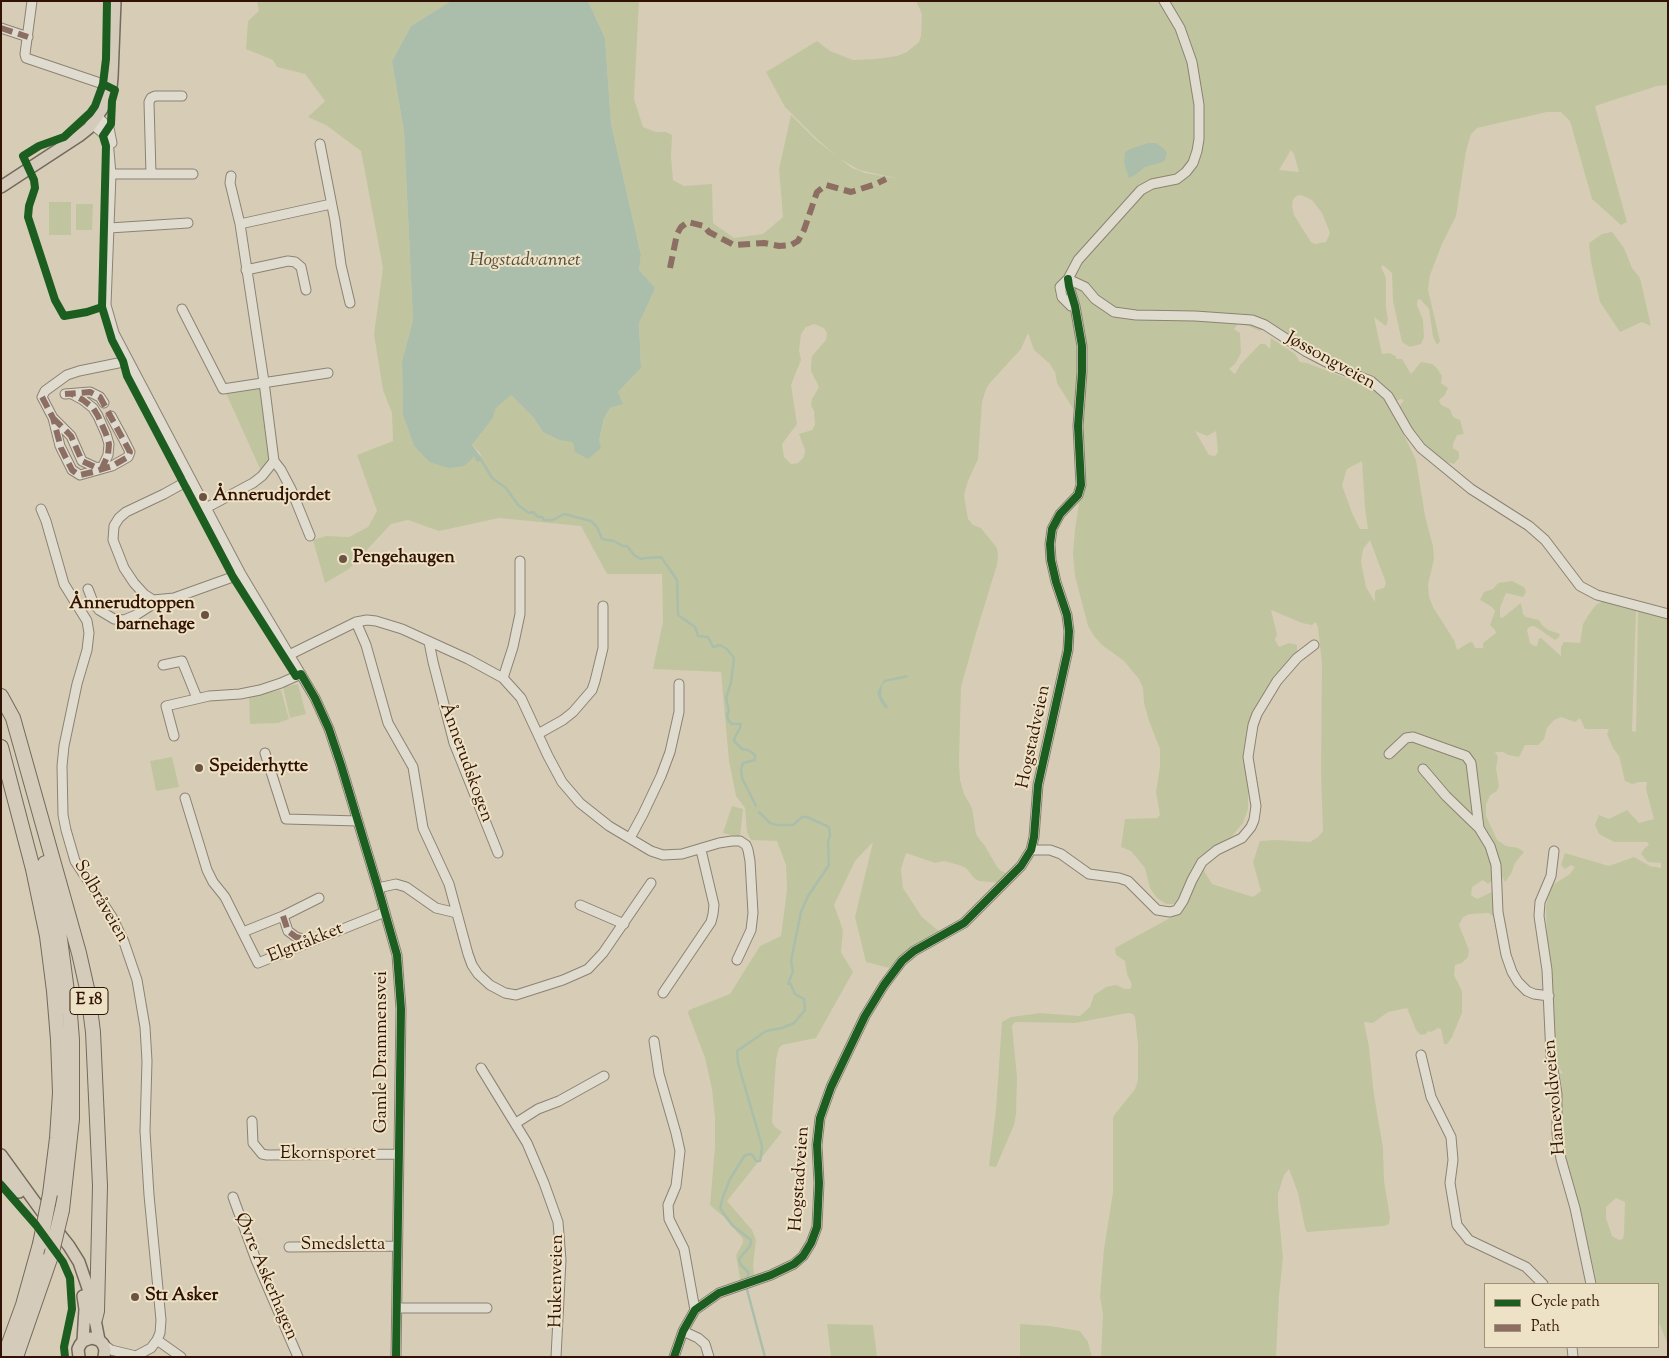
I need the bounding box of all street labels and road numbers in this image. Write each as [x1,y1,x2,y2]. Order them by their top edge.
street label: Jøssongveien [1281,328,1379,396]
street label: Hogstadveien [1013,683,1057,791]
street label: Ånnerudskogen [433,700,497,826]
street label: Solbråveien [68,857,132,947]
street label: Elgtråkket [265,919,347,969]
street label: Gamle Drammensvei [372,971,394,1133]
road number: E 18 [70,988,108,1014]
street label: Hanevoldveien [1540,1038,1572,1156]
street label: Hogstadveien [787,1126,815,1232]
street label: Ekornsporet [280,1144,376,1166]
street label: Øvre Askerhagen [228,1210,302,1344]
street label: Hukenveien [546,1234,570,1328]
street label: Smedsletta [301,1235,385,1257]

